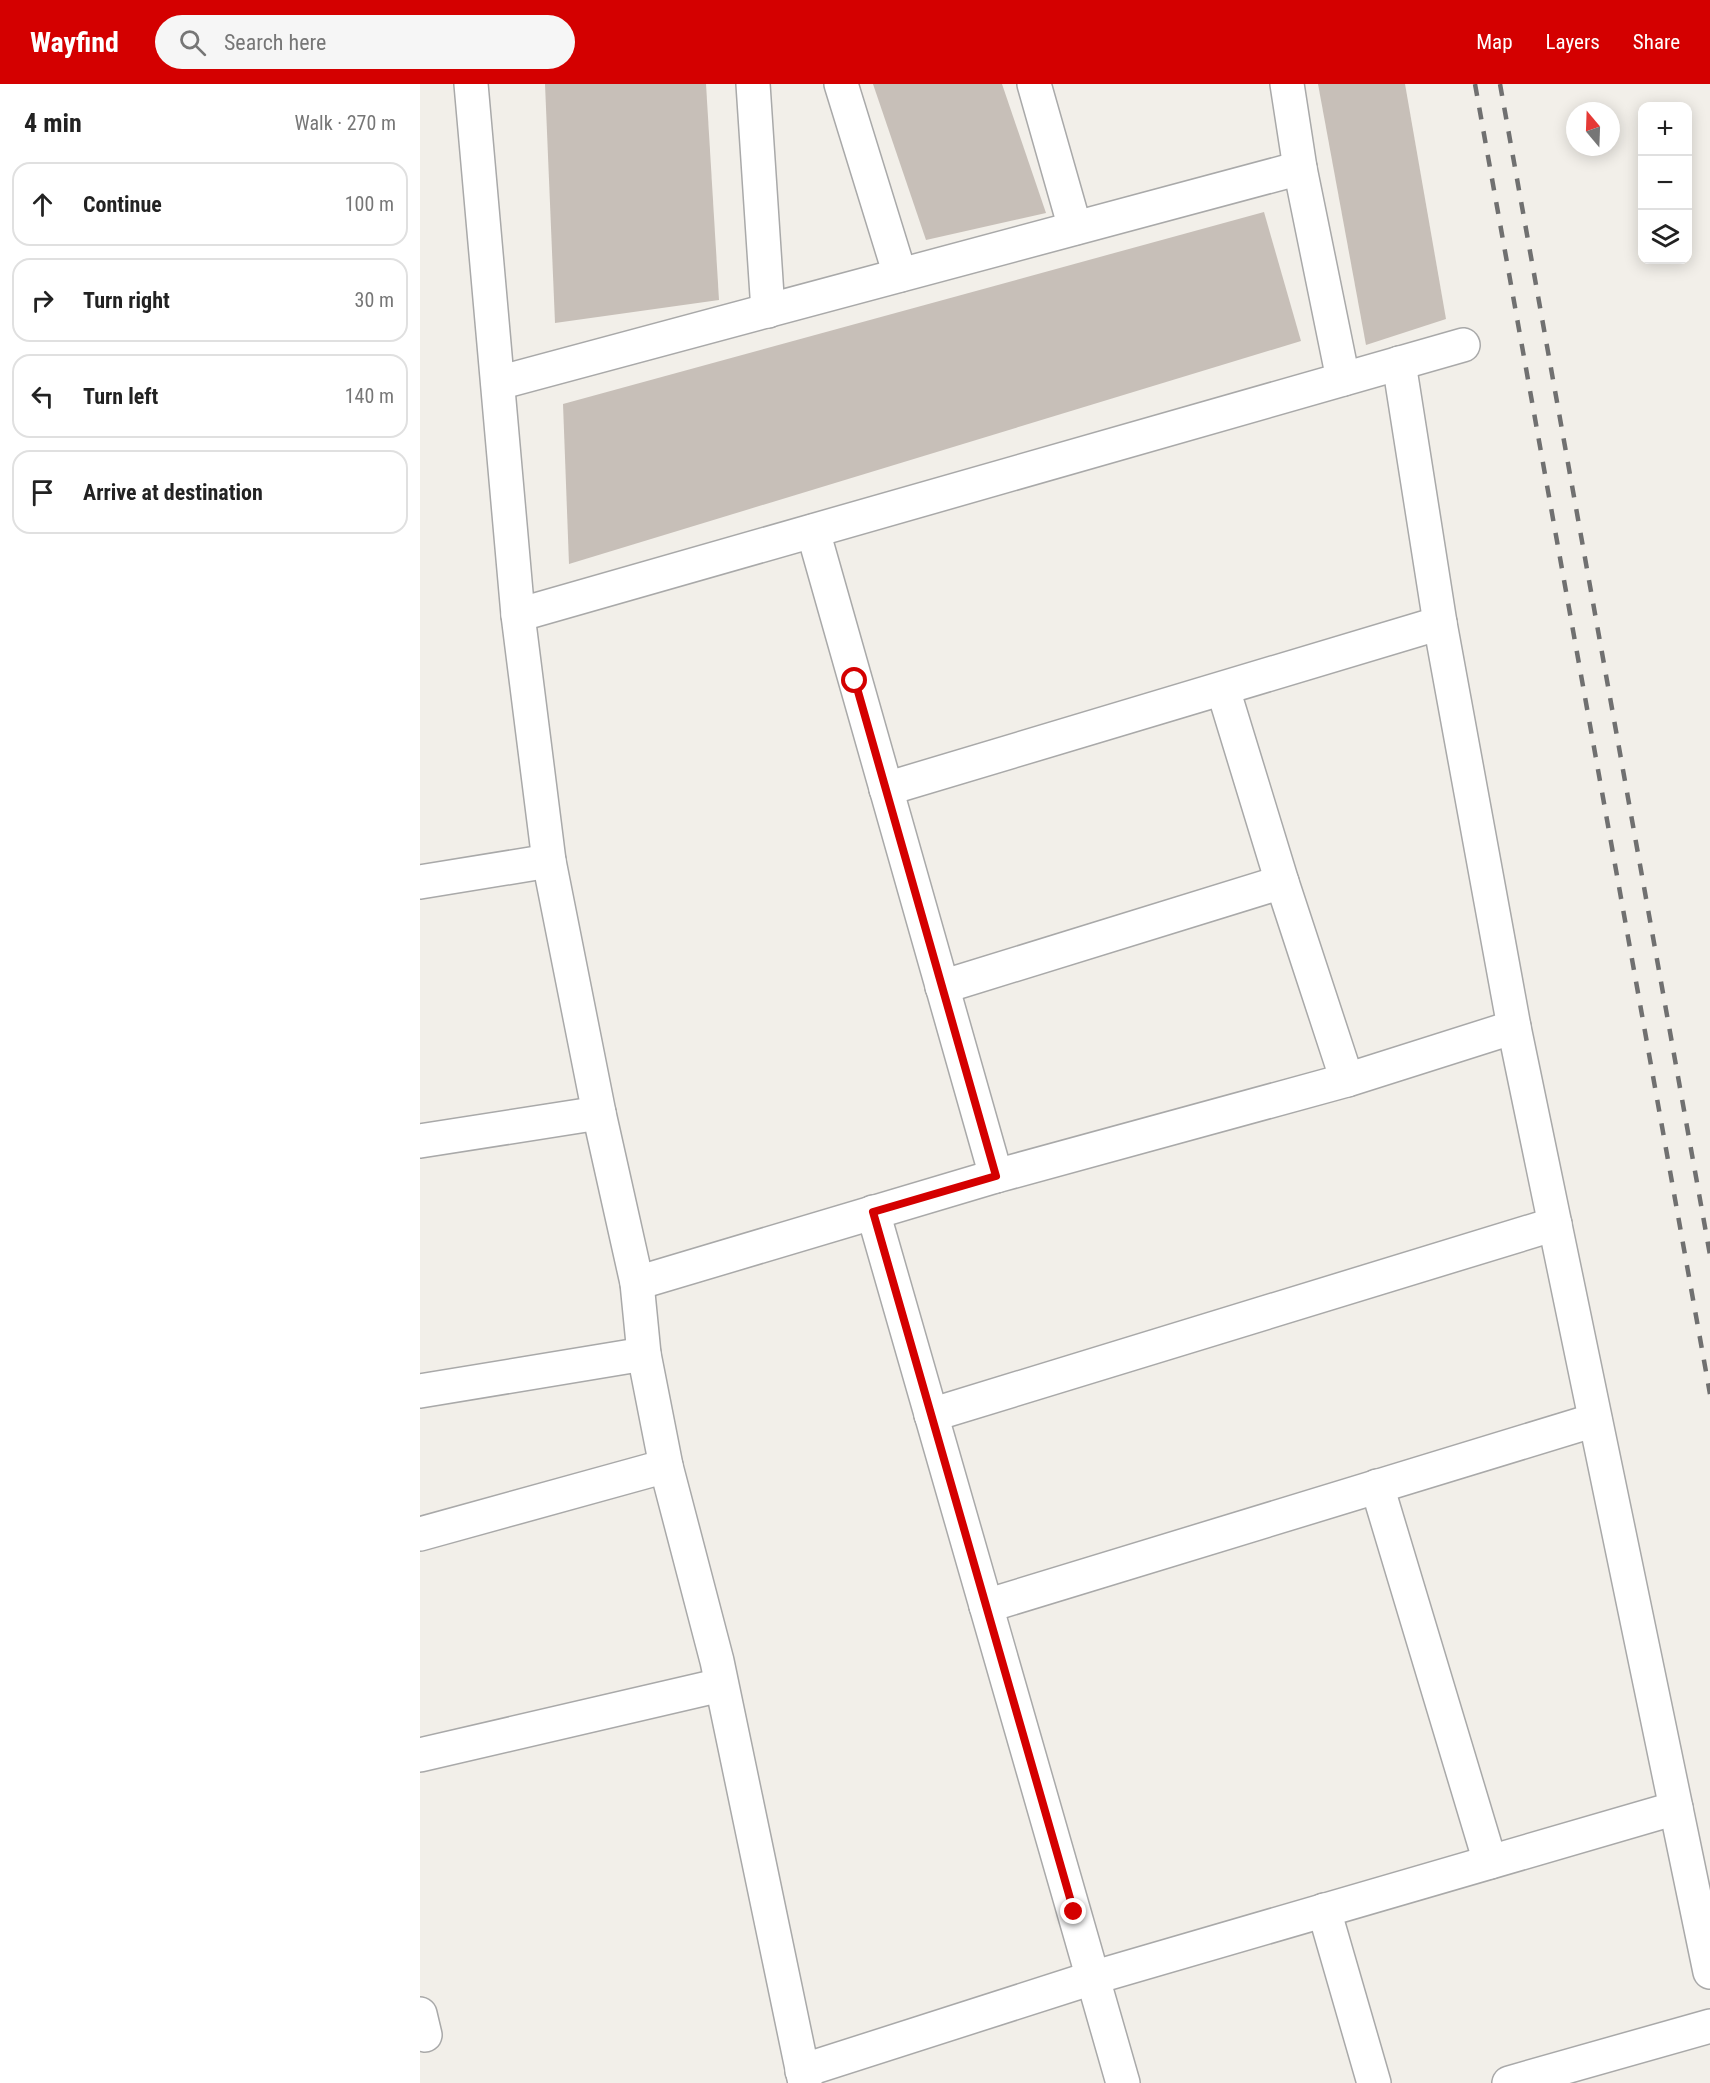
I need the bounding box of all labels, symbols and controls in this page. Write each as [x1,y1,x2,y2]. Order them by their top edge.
search box [155,15,575,69]
text: Wayfind [30,26,119,59]
icon: search [176,26,209,59]
text: Search here [224,30,326,55]
text: Map [1476,30,1513,54]
text: Layers [1546,30,1600,54]
text: Share [1633,30,1680,54]
north arrow [1566,102,1620,156]
map controls [1638,102,1692,264]
button: + [1638,102,1692,156]
text: 4 min [24,108,82,138]
text: Walk · 270 m [295,111,396,135]
button: − [1638,156,1692,210]
icon: ahead [26,188,59,221]
text: Continue [83,192,162,217]
text: 100 m [345,192,394,216]
button: layers [1638,210,1692,264]
icon: right [26,284,59,317]
text: Turn right [83,288,170,313]
text: 30 m [355,288,394,312]
icon: left [26,380,59,413]
text: Turn left [83,384,158,409]
text: 140 m [345,384,394,408]
icon: arrive [26,476,59,509]
text: Arrive at destination [83,480,263,505]
route start [841,667,867,693]
route end [1060,1898,1086,1924]

